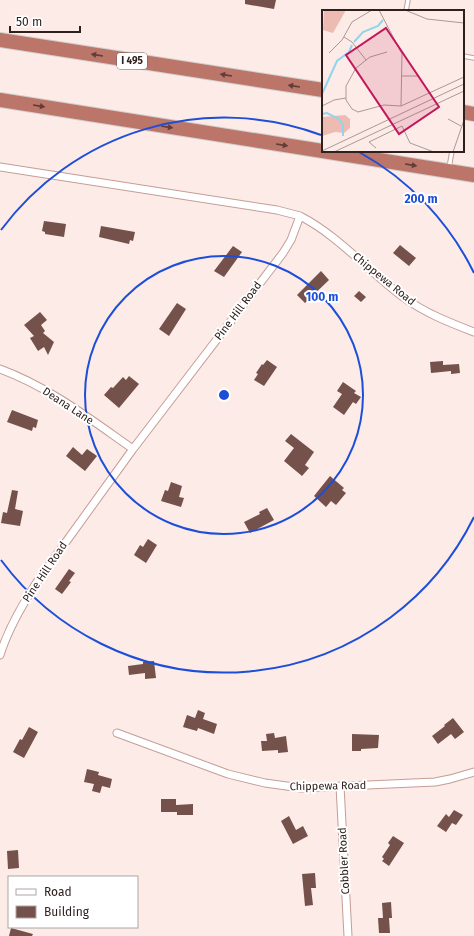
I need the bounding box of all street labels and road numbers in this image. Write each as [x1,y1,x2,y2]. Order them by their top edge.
road number: I 495 [117,53,147,69]
street label: Chippewa Road [350,250,418,308]
street label: Pine Hill Road [212,279,264,343]
street label: Deana Lane [40,385,96,427]
street label: Pine Hill Road [20,539,70,605]
street label: Chippewa Road [290,779,366,793]
street label: Cobbler Road [336,827,352,895]

